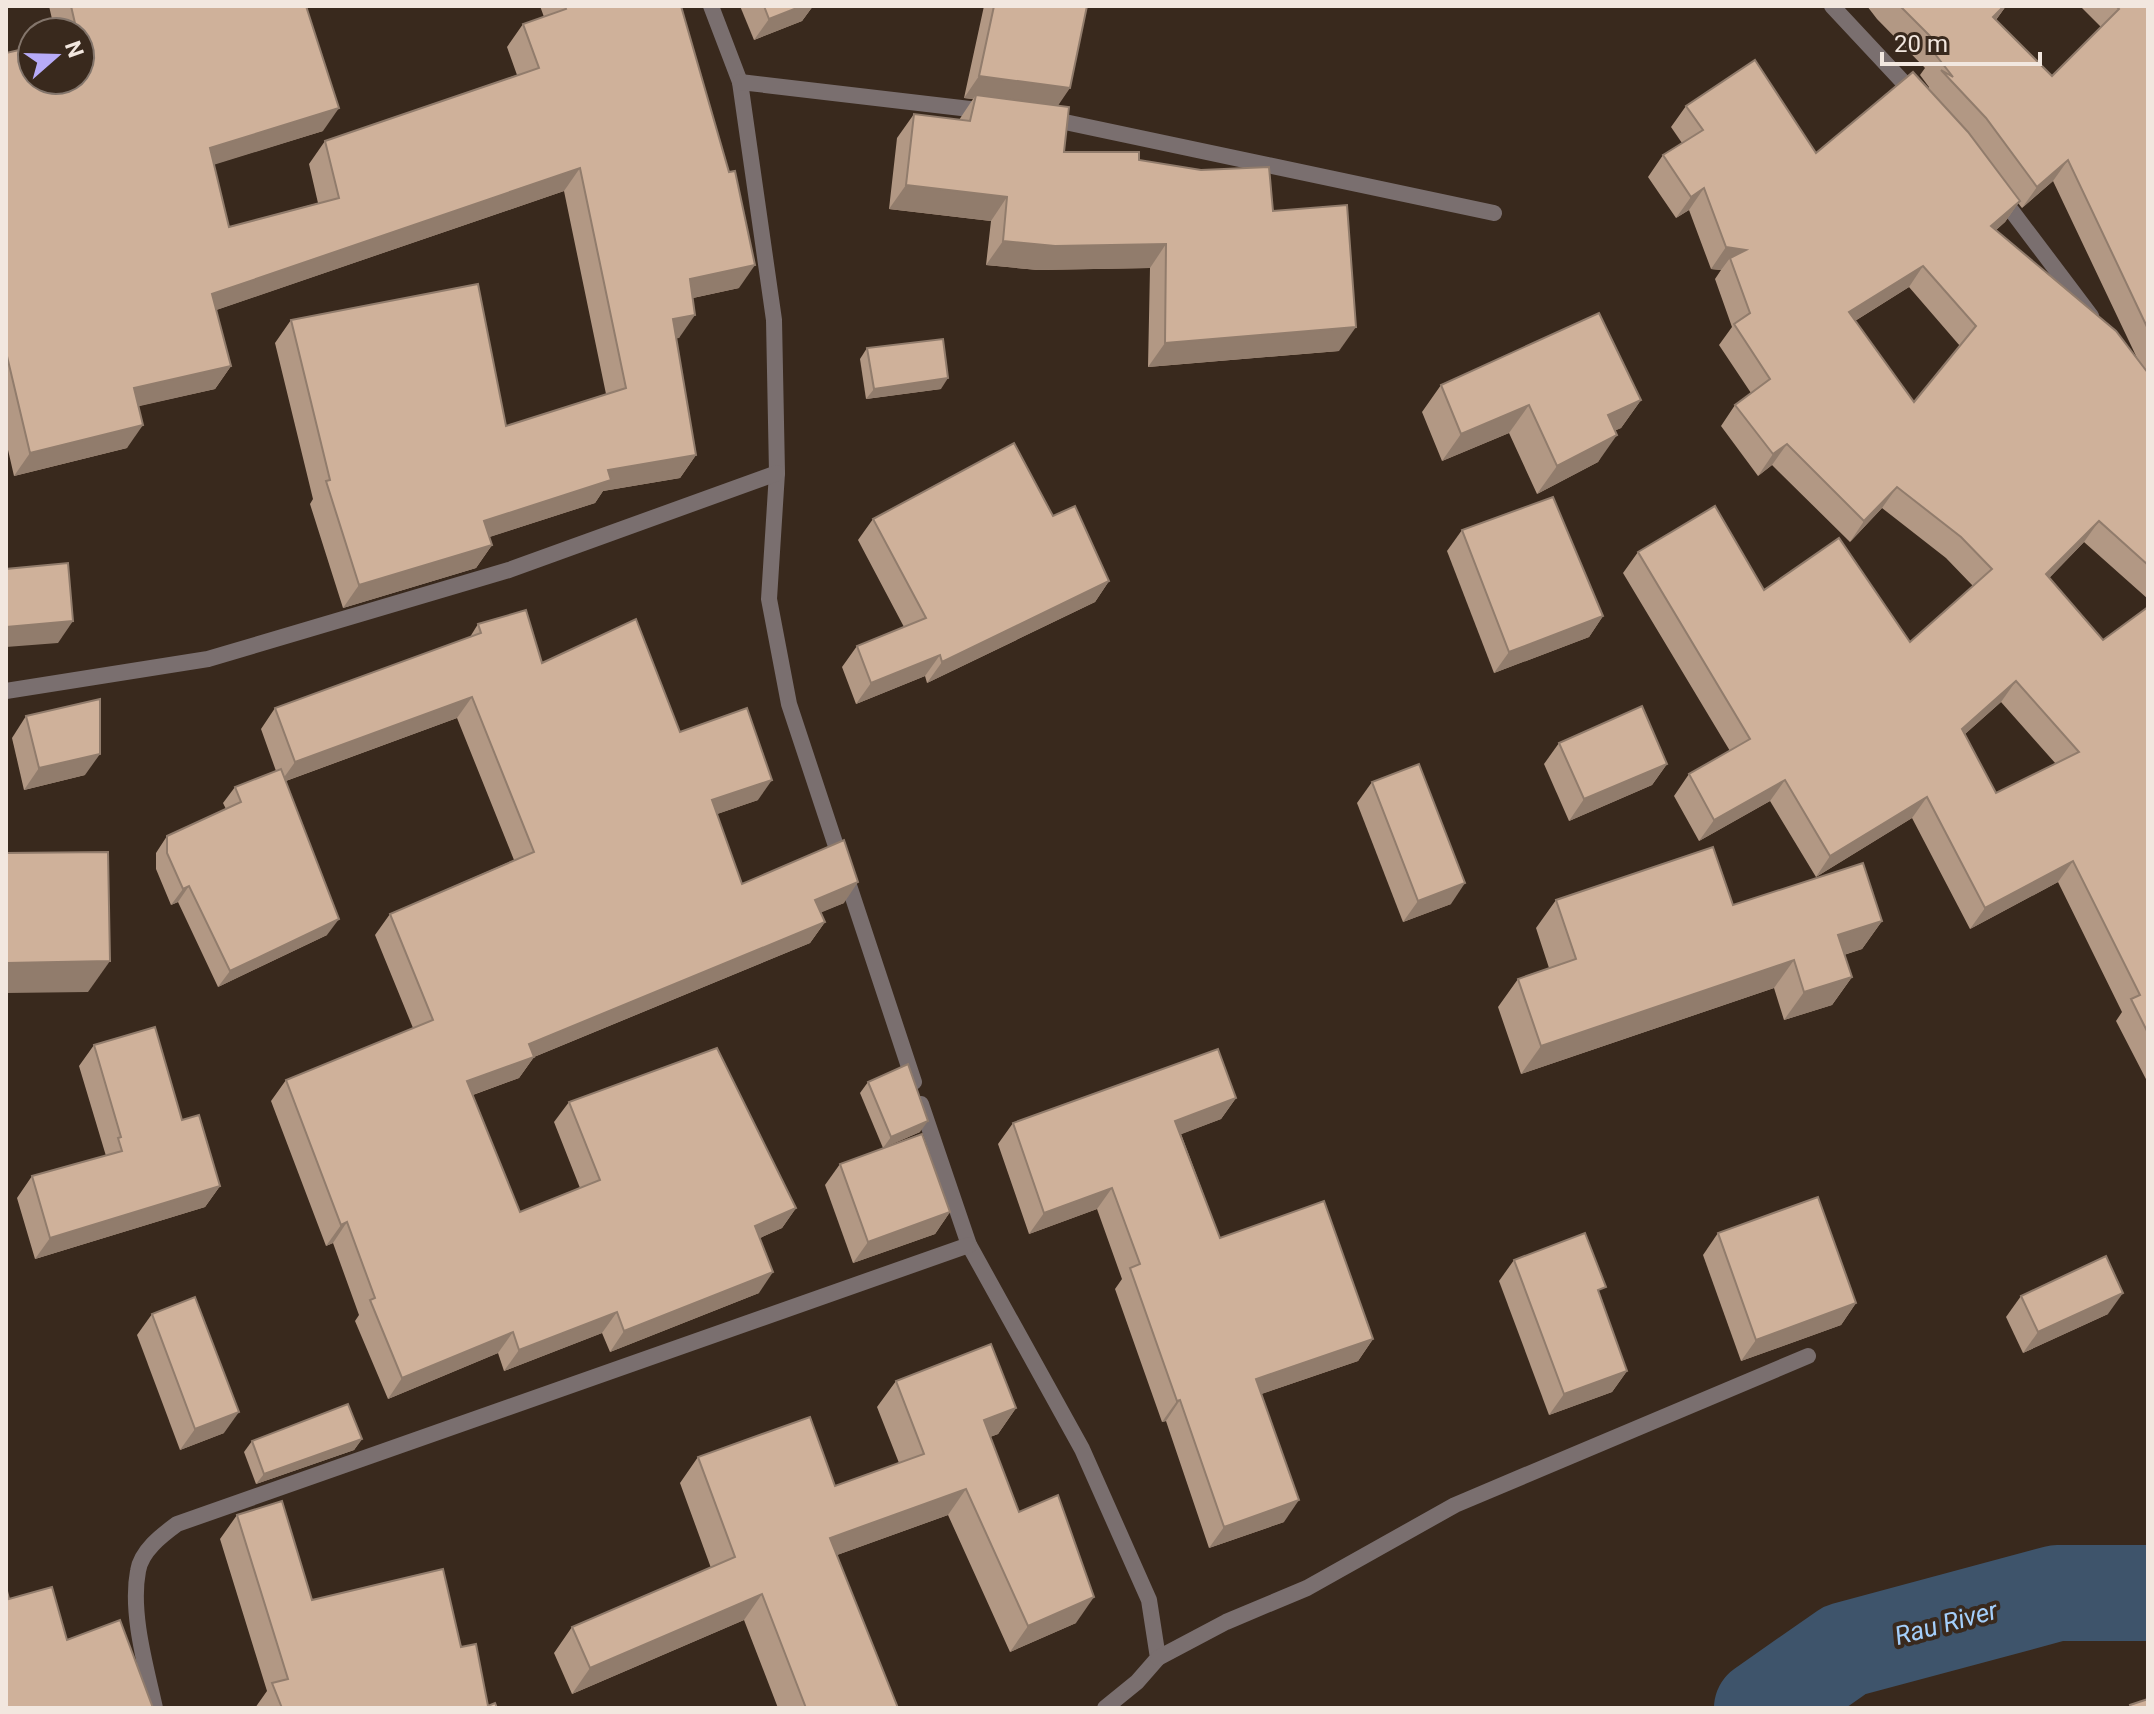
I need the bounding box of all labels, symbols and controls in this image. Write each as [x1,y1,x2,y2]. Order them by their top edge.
north arrow [16,16,96,96]
scale bar [1882,16,2040,66]
text: 20 m [1894,30,1948,58]
text: N [60,38,89,61]
water label: Rau River [1891,1595,2002,1651]

